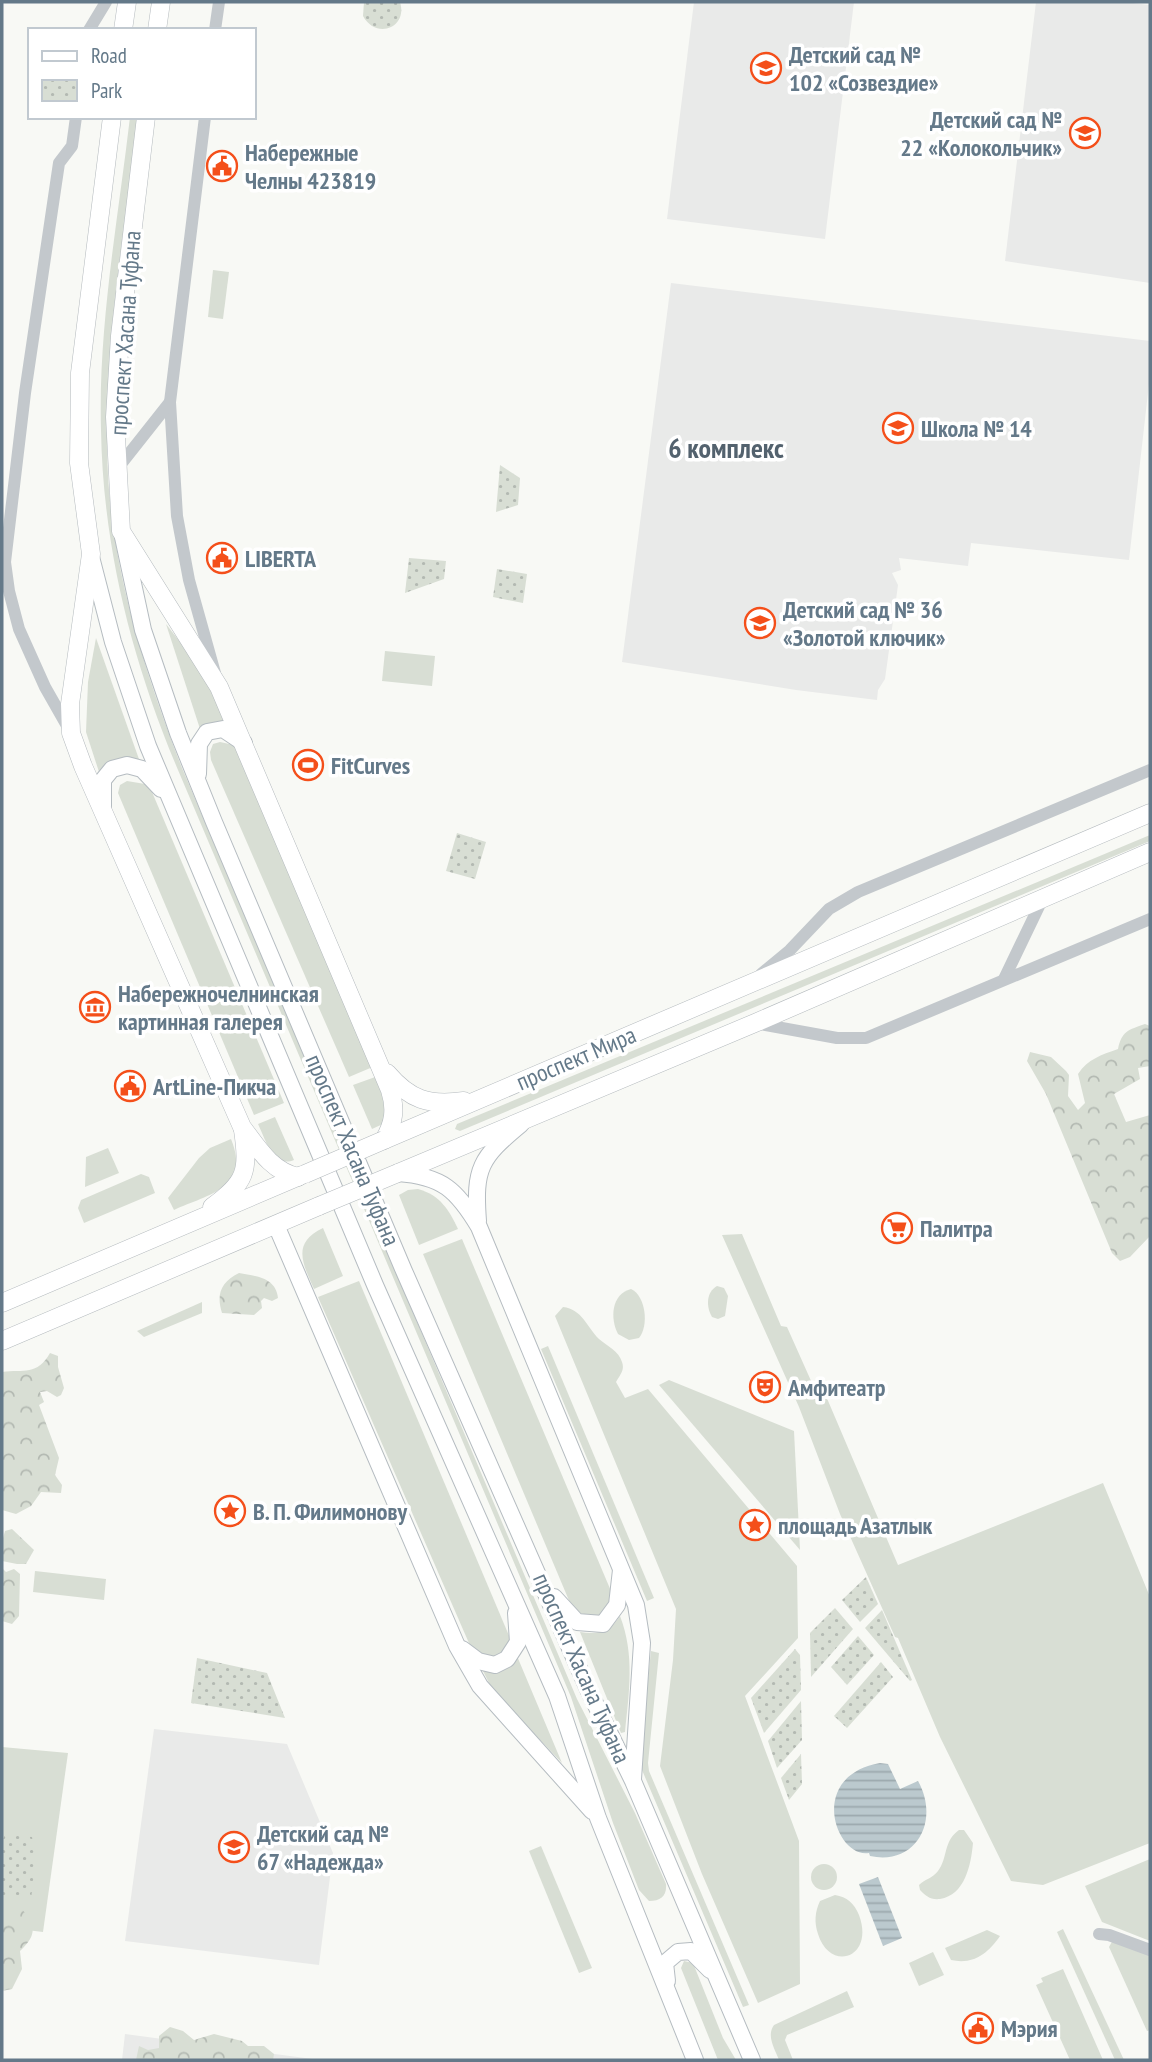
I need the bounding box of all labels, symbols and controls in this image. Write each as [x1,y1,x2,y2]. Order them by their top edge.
legend [28,28,256,119]
place label: Детский сад № 102 «Созвездие» [789,39,939,98]
text: Road [91,42,127,69]
school or university icon: Детский сад № 102 «Созвездие» [749,51,783,85]
text: Park [91,77,122,104]
place label: Детский сад № 22 «Колокольчик» [900,104,1062,163]
school or university icon: Детский сад № 22 «Колокольчик» [1068,116,1102,150]
place label: Набережные Челны 423819 [245,137,376,196]
public building icon: Набережные Челны 423819 [205,149,239,183]
street label: проспект Хасана Туфана [102,230,148,436]
school or university icon: Школа № 14 [881,411,915,445]
place label: Школа № 14 [921,413,1032,444]
district label: 6 комплекс [668,429,784,466]
public building icon: LIBERTA [205,541,239,575]
place label: LIBERTA [245,543,317,574]
place label: Детский сад № 36 «Золотой ключик» [783,594,946,653]
school or university icon: Детский сад № 36 «Золотой ключик» [743,606,777,640]
sports icon: FitCurves [291,748,325,782]
place label: FitCurves [331,750,410,781]
place label: Набережночелнинская картинная галерея [118,978,319,1037]
museum icon: Набережночелнинская картинная галерея [78,990,112,1024]
street label: проспект Мира [511,1019,641,1097]
street label: проспект Хасана Туфана [299,1050,407,1250]
public building icon: ArtLine-Пикча [113,1069,147,1103]
place label: ArtLine-Пикча [152,1071,276,1102]
supermarket icon: Палитра [880,1211,914,1245]
place label: Палитра [920,1213,993,1244]
theatre icon: Амфитеатр [748,1370,782,1404]
place label: Амфитеатр [787,1372,886,1403]
place icon: В. П. Филимонову [213,1494,247,1528]
place label: В. П. Филимонову [253,1496,408,1527]
place icon: площадь Азатлык [738,1508,772,1542]
place label: площадь Азатлык [778,1510,933,1541]
street label: проспект Хасана Туфана [526,1568,638,1768]
place label: Детский сад № 67 «Надежда» [257,1818,389,1877]
school or university icon: Детский сад № 67 «Надежда» [217,1830,251,1864]
public building icon: Мэрия [961,2011,995,2045]
place label: Мэрия [1001,2013,1058,2044]

